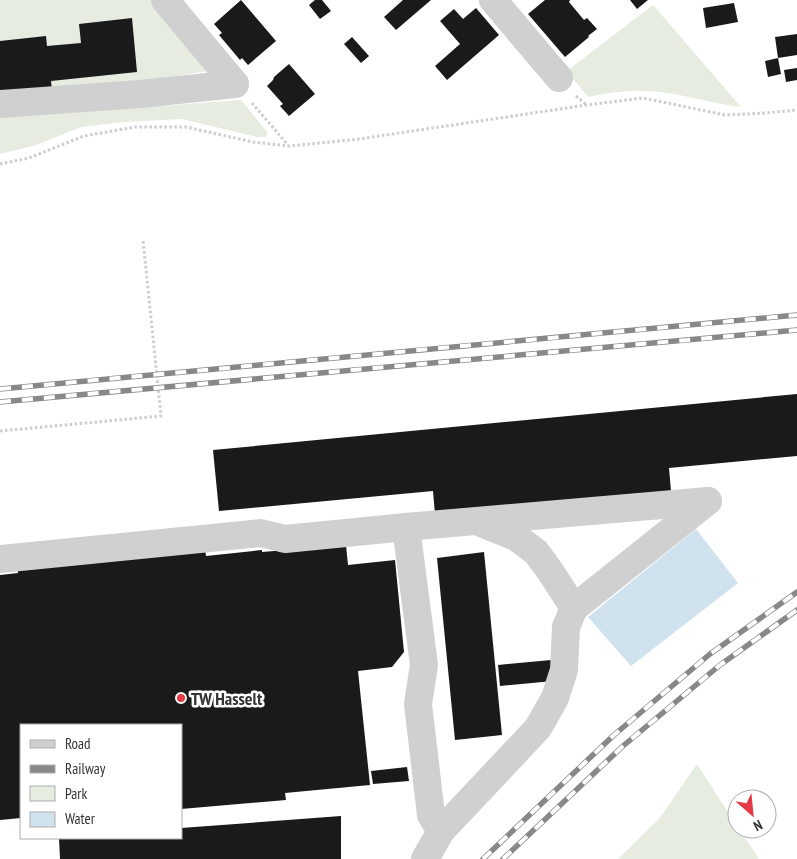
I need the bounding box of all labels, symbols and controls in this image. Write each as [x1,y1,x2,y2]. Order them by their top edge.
place label: TW Hasselt [191,687,263,710]
marker: TW Hasselt [175,692,187,704]
legend [20,724,182,839]
text: Road [65,734,91,753]
text: Railway [65,759,106,778]
text: Park [65,784,87,803]
north arrow [727,789,777,839]
text: Water [65,809,96,828]
text: N [750,816,765,835]

